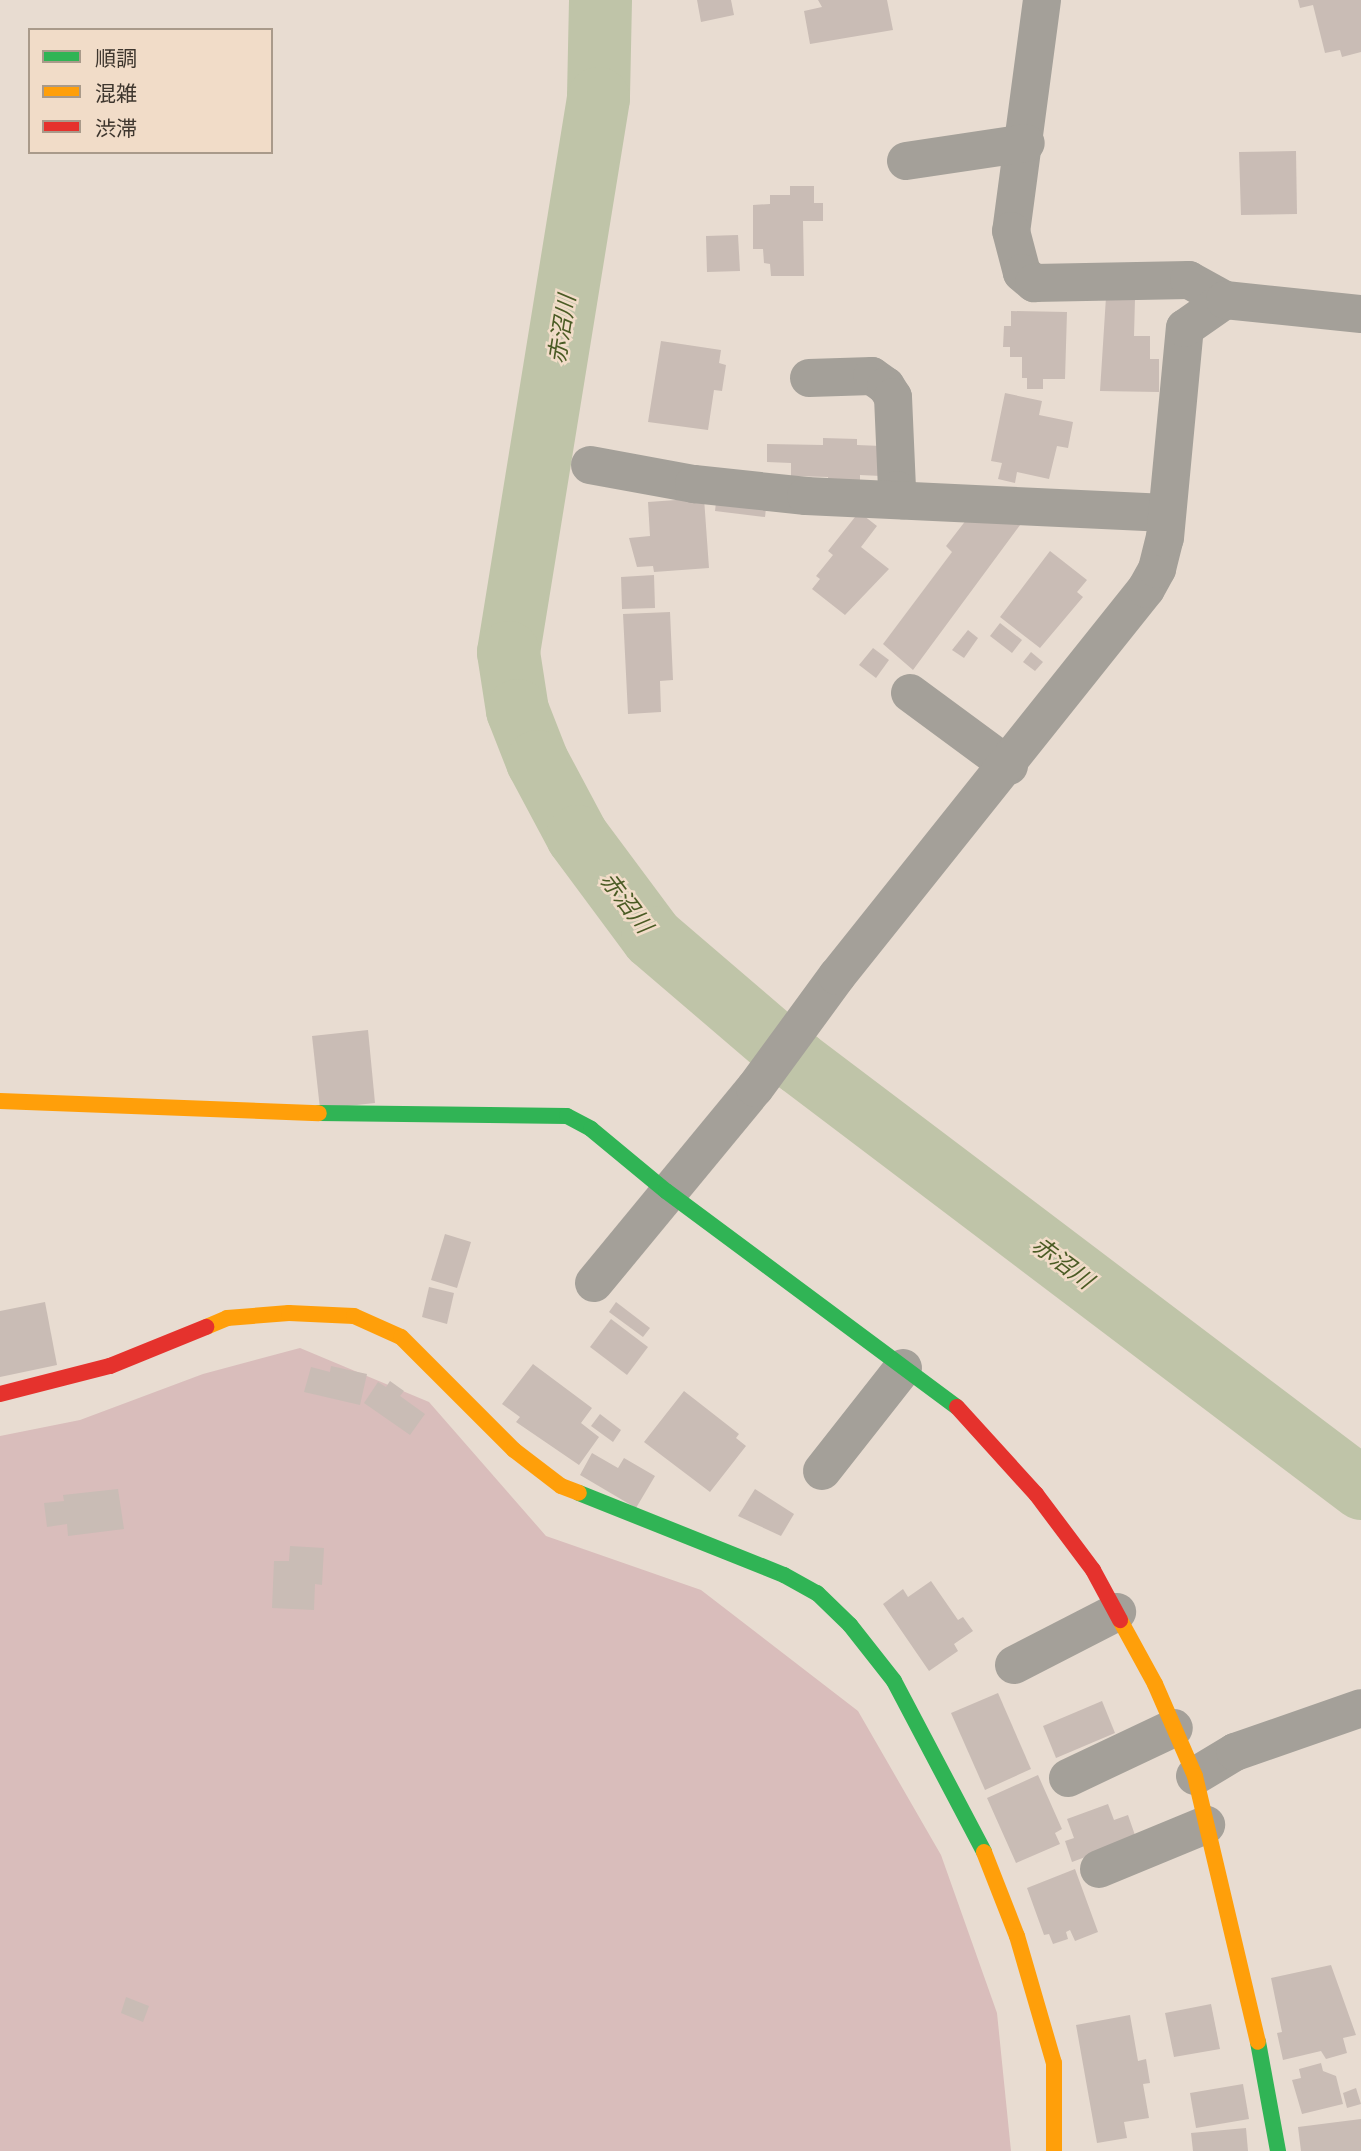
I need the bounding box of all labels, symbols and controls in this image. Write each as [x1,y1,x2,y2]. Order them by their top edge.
legend [28,28,273,154]
text: 順調 [95,44,137,72]
text: 混雑 [95,79,137,107]
text: 渋滞 [95,114,137,142]
water label: 赤沼川 [542,293,580,365]
water label: 赤沼川 [595,866,659,938]
water label: 赤沼川 [1027,1230,1099,1294]

